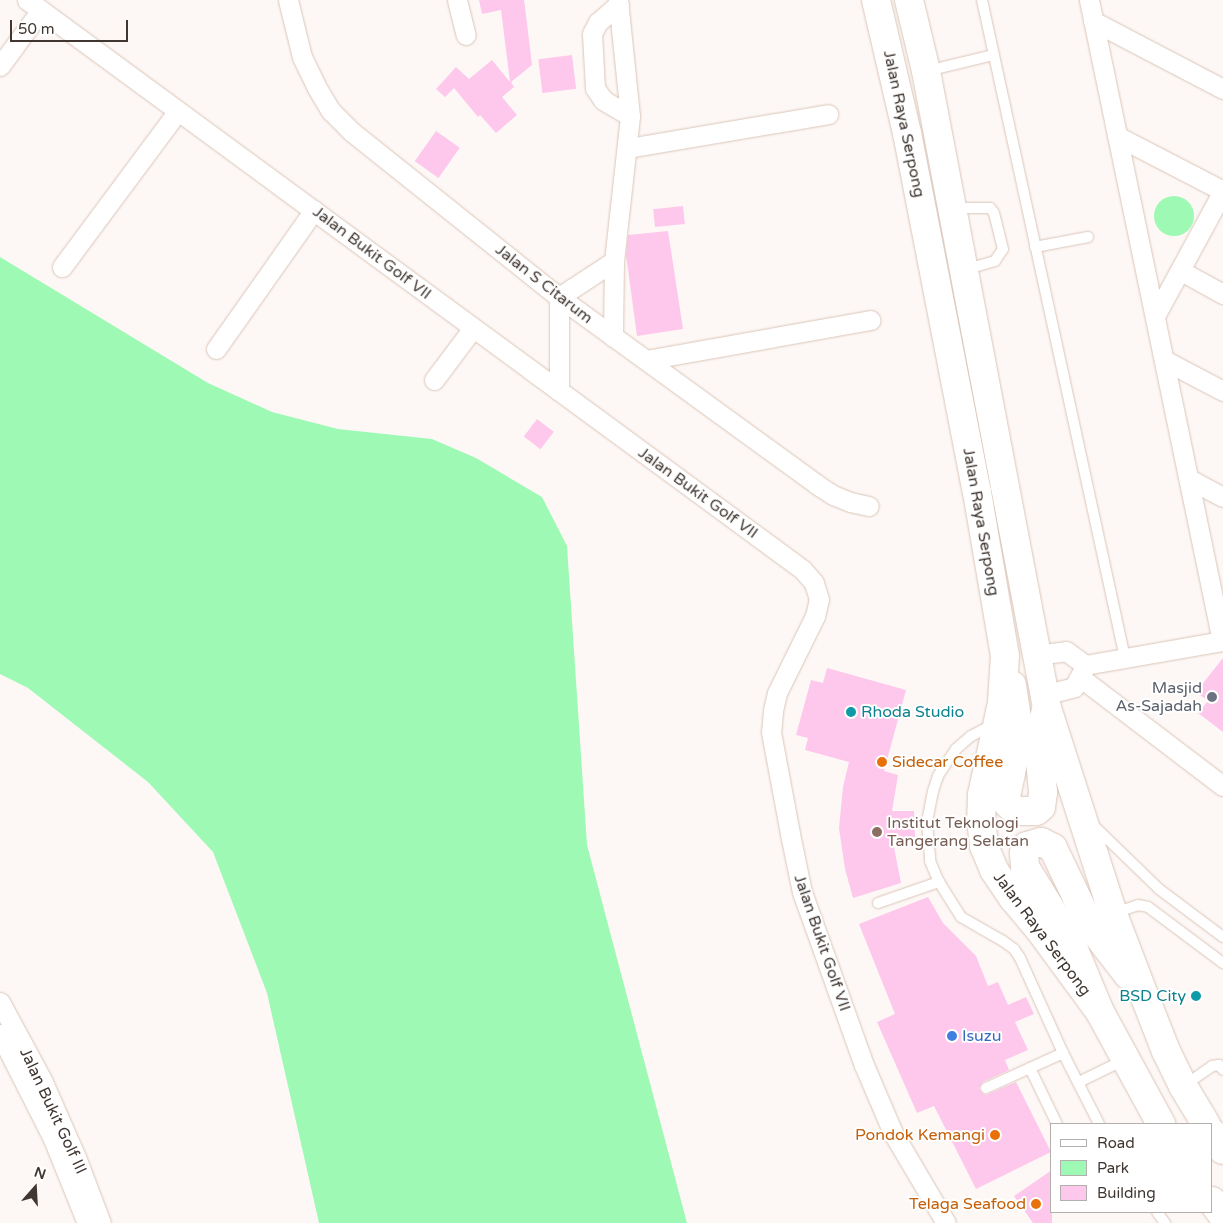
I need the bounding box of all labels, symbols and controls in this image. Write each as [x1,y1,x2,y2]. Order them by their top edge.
scale bar [12,10,130,42]
text: 50 m [18,20,55,38]
street label: Jalan Raya Serpong [879,49,929,199]
street label: Jalan Bukit Golf VII [309,202,435,304]
street label: Jalan S Citarum [492,240,596,328]
street label: Jalan Bukit Golf VII [634,443,762,543]
street label: Jalan Raya Serpong [959,447,1003,597]
place label: Masjid As-Sajadah [1115,678,1202,716]
marker: Masjid As-Sajadah [1206,691,1218,703]
place label: Rhoda Studio [861,702,964,722]
marker: Rhoda Studio [845,706,857,718]
place label: Sidecar Coffee [892,752,1003,772]
marker: Sidecar Coffee [876,756,888,768]
place label: Institut Teknologi Tangerang Selatan [887,813,1029,851]
marker: Institut Teknologi Tangerang Selatan [871,826,883,838]
street label: Jalan Raya Serpong [989,868,1095,1000]
street label: Jalan Bukit Golf VII [790,872,854,1014]
place label: BSD City [1119,986,1186,1006]
marker: BSD City [1190,990,1202,1002]
place label: Isuzu [962,1026,1002,1046]
marker: Isuzu [946,1030,958,1042]
street label: Jalan Bukit Golf III [15,1045,91,1177]
legend [1050,1123,1213,1213]
place label: Pondok Kemangi [855,1125,985,1145]
marker: Pondok Kemangi [989,1129,1001,1141]
text: Road [1097,1134,1135,1152]
text: Park [1097,1159,1129,1177]
north arrow [10,1163,60,1213]
text: N [32,1163,48,1183]
text: Building [1097,1184,1156,1202]
place label: Telaga Seafood [909,1194,1026,1214]
marker: Telaga Seafood [1030,1198,1042,1210]

